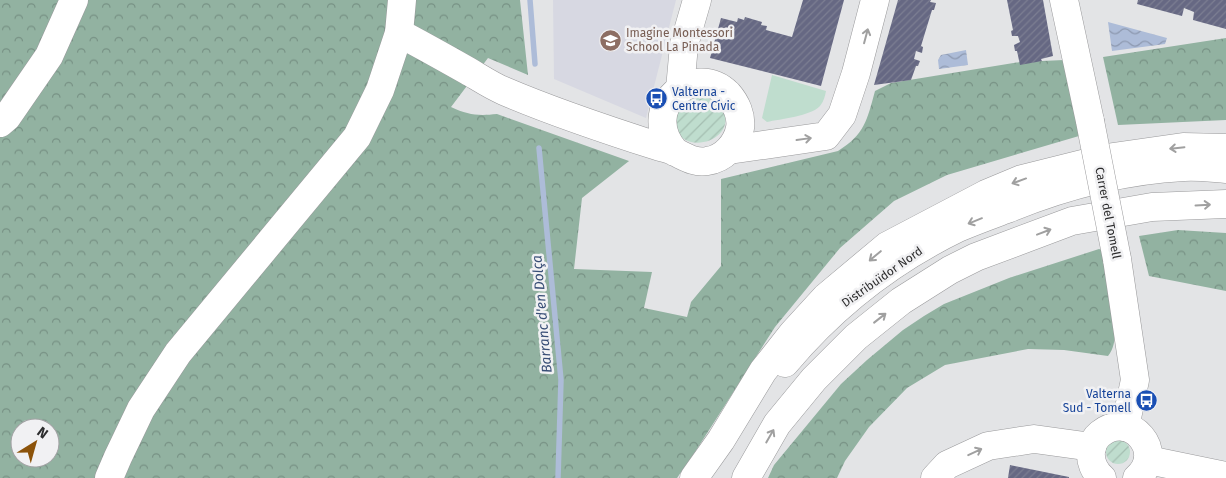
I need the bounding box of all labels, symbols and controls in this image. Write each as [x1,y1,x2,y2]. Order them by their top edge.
place label: Imagine Montessori School La Pinada [626,26,733,54]
school or university icon: Imagine Montessori School La Pinada [598,28,622,52]
one-way arrow [862,29,871,45]
place label: Valterna - Centre Cívic [672,85,736,113]
bus stop icon: Valterna - Centre Cívic [644,87,668,111]
one-way arrow [796,134,812,144]
one-way arrow [1170,143,1186,153]
street label: Carrer del Tomell [1092,166,1124,261]
one-way arrow [1011,177,1027,186]
one-way arrow [1195,200,1211,209]
one-way arrow [968,217,984,226]
one-way arrow [1036,227,1051,236]
street label: Distribuïdor Nord [839,244,925,310]
one-way arrow [869,250,882,261]
water label: Barranc d'en Dolça [528,254,556,374]
one-way arrow [873,312,886,323]
place label: Valterna Sud - Tomell [1063,387,1131,415]
bus stop icon: Valterna Sud - Tomell [1135,389,1159,413]
north arrow [10,418,60,468]
text: N [34,423,51,443]
one-way arrow [765,428,775,443]
one-way arrow [967,447,982,456]

